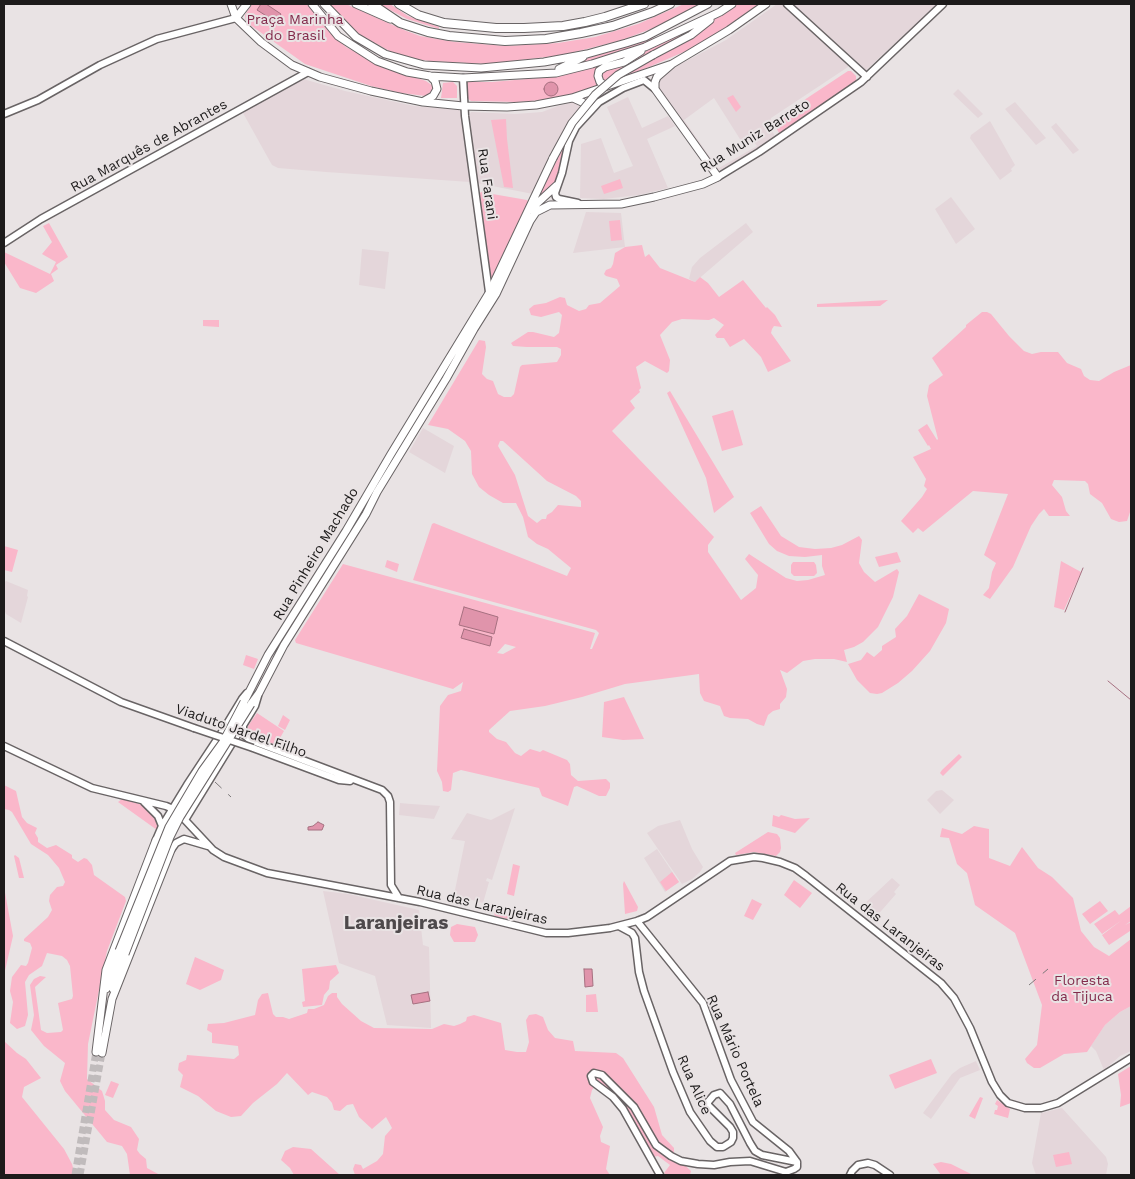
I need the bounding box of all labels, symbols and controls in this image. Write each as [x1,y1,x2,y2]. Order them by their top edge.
park label: Praça Marinha do Brasil [246,12,344,44]
street label: Rua Muniz Barreto [697,95,813,177]
street label: Rua Marquês de Abrantes [68,96,230,196]
street label: Rua Farani [474,147,500,221]
street label: Rua Pinheiro Machado [270,485,362,623]
street label: Viaduto Jardel Filho [173,701,309,761]
street label: Rua das Laranjeiras [832,879,948,975]
street label: Rua das Laranjeiras [415,882,549,928]
district label: Laranjeiras [344,912,448,934]
park label: Floresta da Tijuca [1051,973,1113,1006]
street label: Rua Mário Portela [703,992,767,1110]
street label: Rua Alice [673,1053,715,1117]

